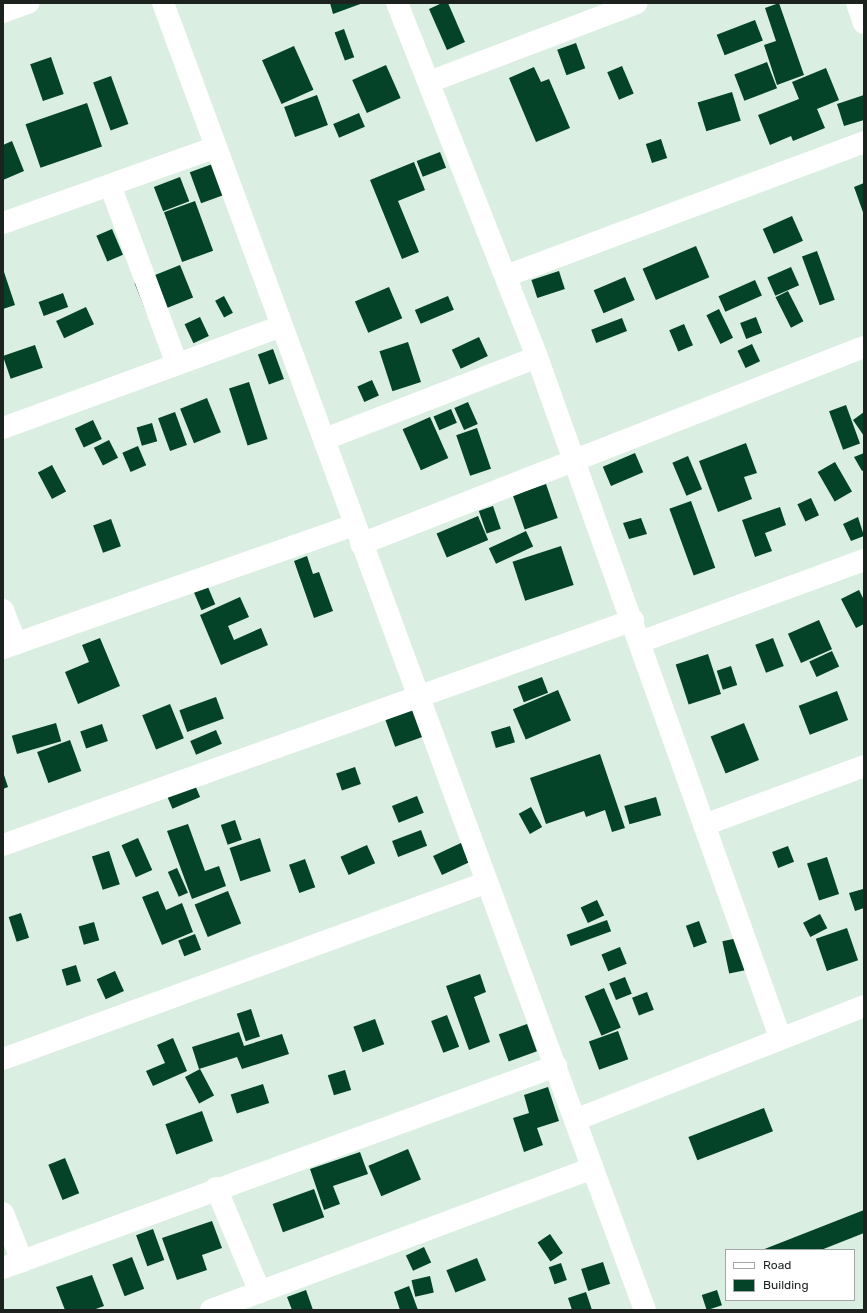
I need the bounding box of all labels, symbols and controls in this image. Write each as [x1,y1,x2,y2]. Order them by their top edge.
legend [725,1249,855,1301]
text: Road [763,1258,791,1272]
text: Building [763,1278,809,1292]

